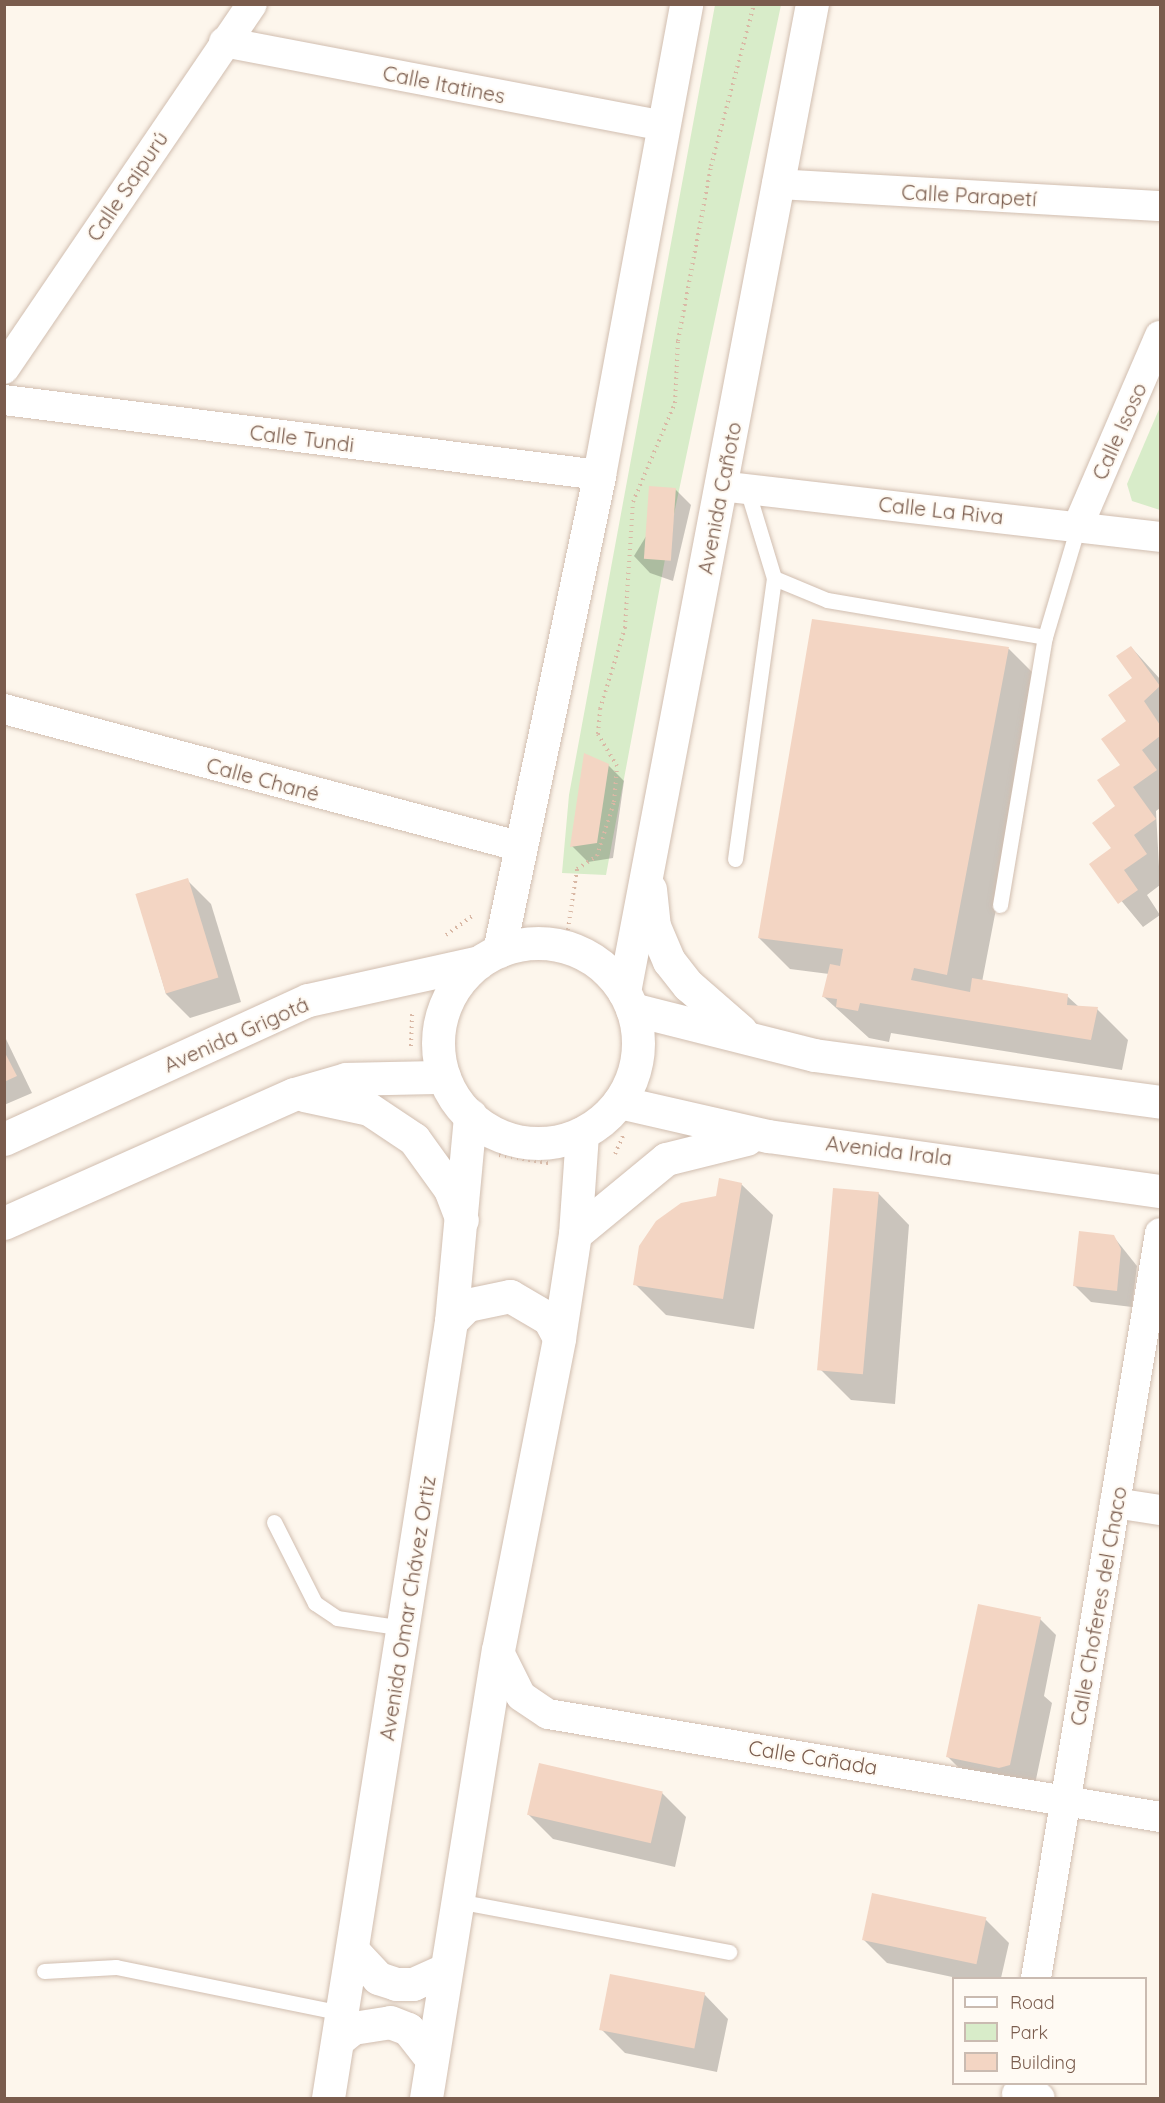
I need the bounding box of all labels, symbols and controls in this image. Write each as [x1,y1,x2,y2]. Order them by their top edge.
street label: Calle Itatines [381,60,507,108]
street label: Calle Saipurú [81,126,173,246]
street label: Calle Parapetí [901,179,1037,211]
street label: Calle Isoso [1086,378,1152,484]
street label: Calle Tundi [248,419,356,457]
street label: Avenida Cañoto [692,420,746,576]
street label: Calle La Riva [877,491,1005,529]
street label: Calle Chané [204,752,322,806]
street label: Avenida Grigotá [160,991,312,1077]
street label: Avenida Irala [824,1130,954,1170]
street label: Avenida Omar Chávez Ortiz [374,1474,440,1742]
street label: Calle Choferes del Chaco [1065,1484,1131,1728]
street label: Calle Cañada [747,1734,879,1780]
legend [952,1977,1147,2085]
text: Road [1010,1991,1055,2014]
text: Park [1010,2021,1048,2044]
text: Building [1010,2051,1076,2074]

